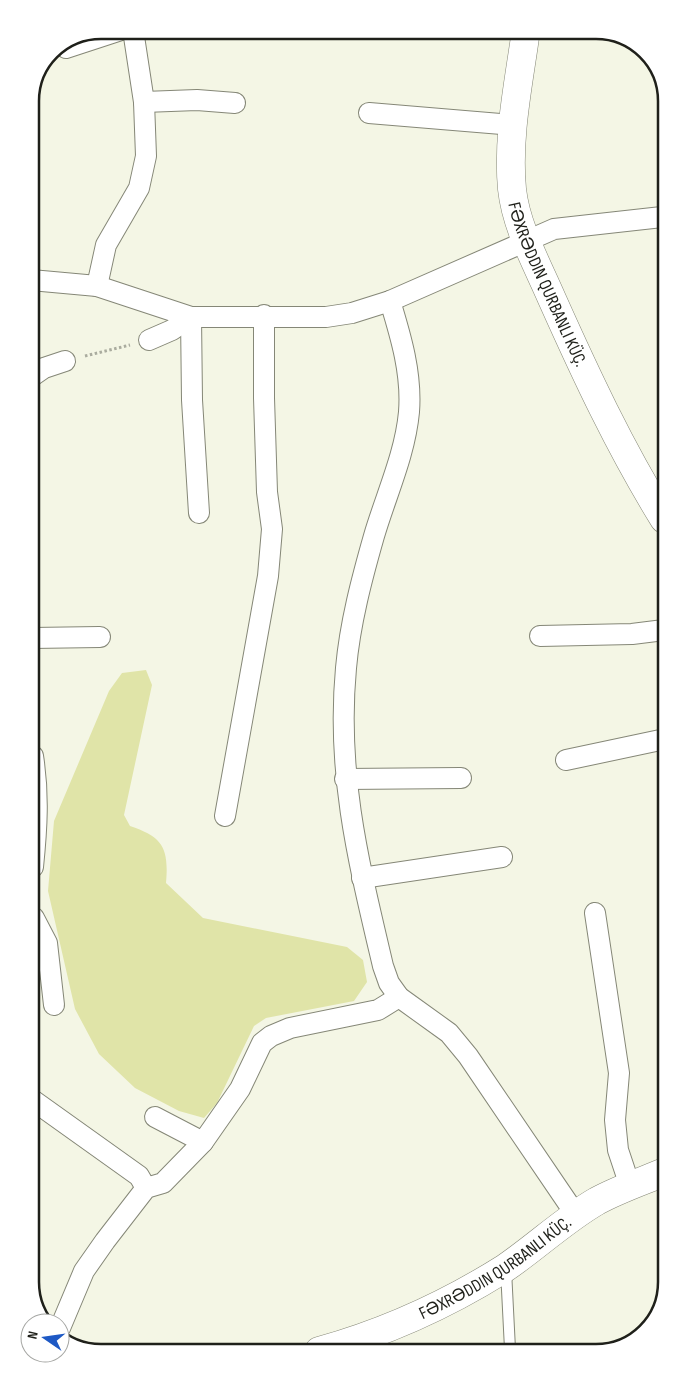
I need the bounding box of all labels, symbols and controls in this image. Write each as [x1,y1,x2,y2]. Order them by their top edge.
street label: FƏXRƏDDIN QURBANLI KÜÇ. [503,200,591,370]
street label: FƏXRƏDDIN QURBANLI KÜÇ. [416,1212,575,1324]
north arrow [20,1313,70,1363]
text: N [24,1330,42,1341]

